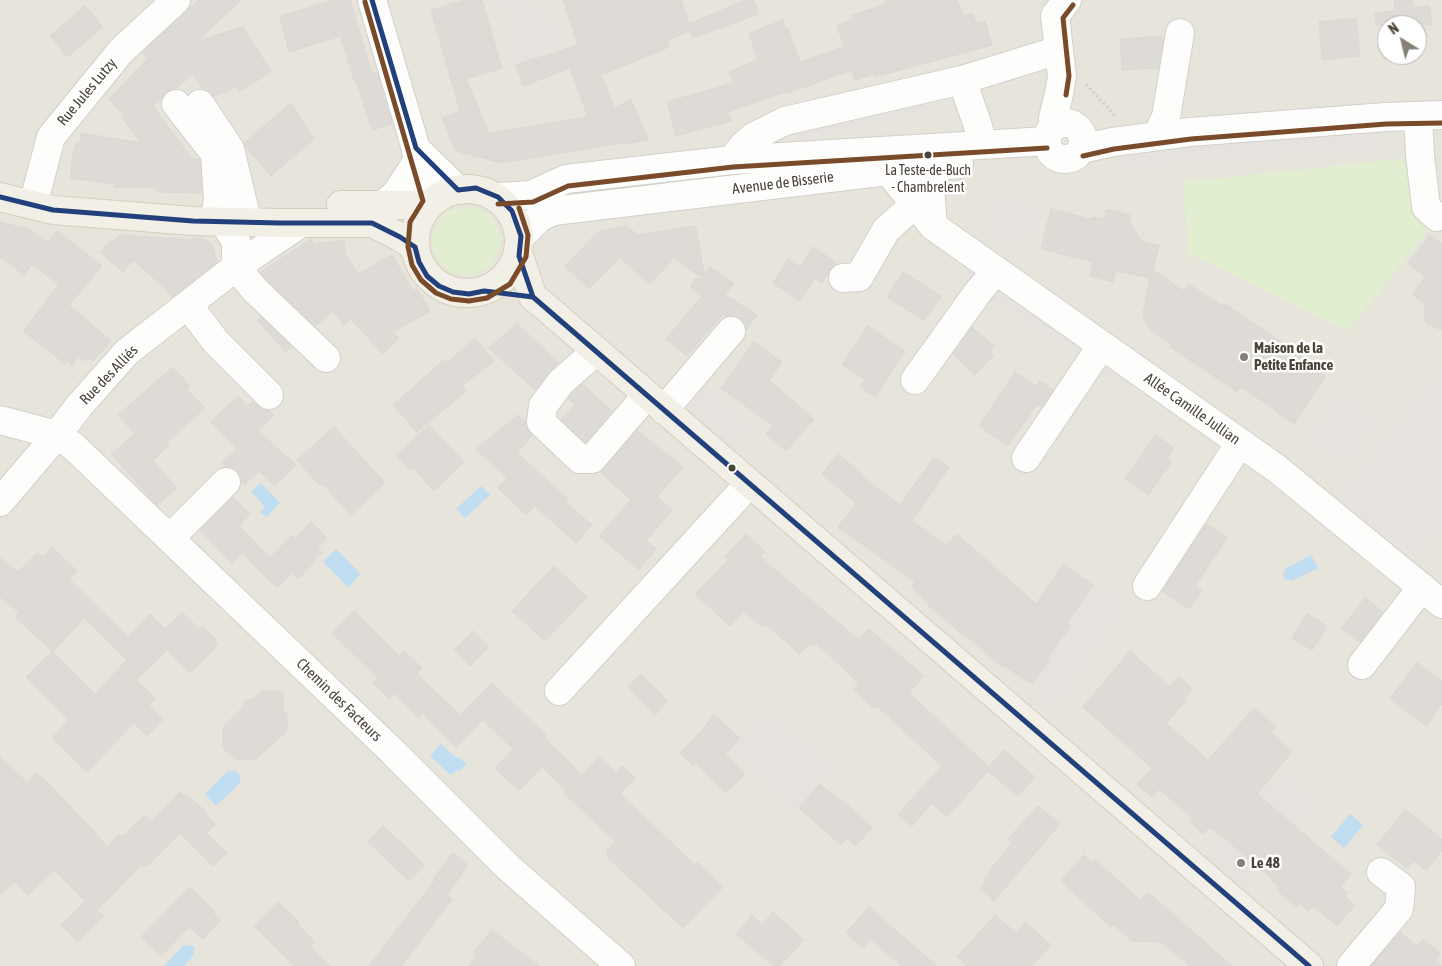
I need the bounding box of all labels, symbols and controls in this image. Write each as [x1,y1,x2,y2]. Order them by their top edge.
north arrow [1377,15,1427,65]
text: N [1386,20,1402,38]
street label: Rue Jules Lutzy [54,55,120,129]
marker: La Teste-de-Buch - Chambrelent [923,150,933,160]
place label: La Teste-de-Buch - Chambrelent [885,163,971,196]
street label: Avenue de Bisserie [731,168,835,198]
place label: Maison de la Petite Enfance [1254,339,1333,374]
street label: Rue des Alliés [76,342,142,408]
marker: Maison de la Petite Enfance [1238,351,1250,363]
street label: Allée Camille Jullian [1141,369,1243,449]
unlabelled marker [727,463,737,473]
street label: Chemin des Facteurs [293,655,385,745]
place label: Le 48 [1251,854,1280,872]
marker: Le 48 [1235,857,1247,869]

